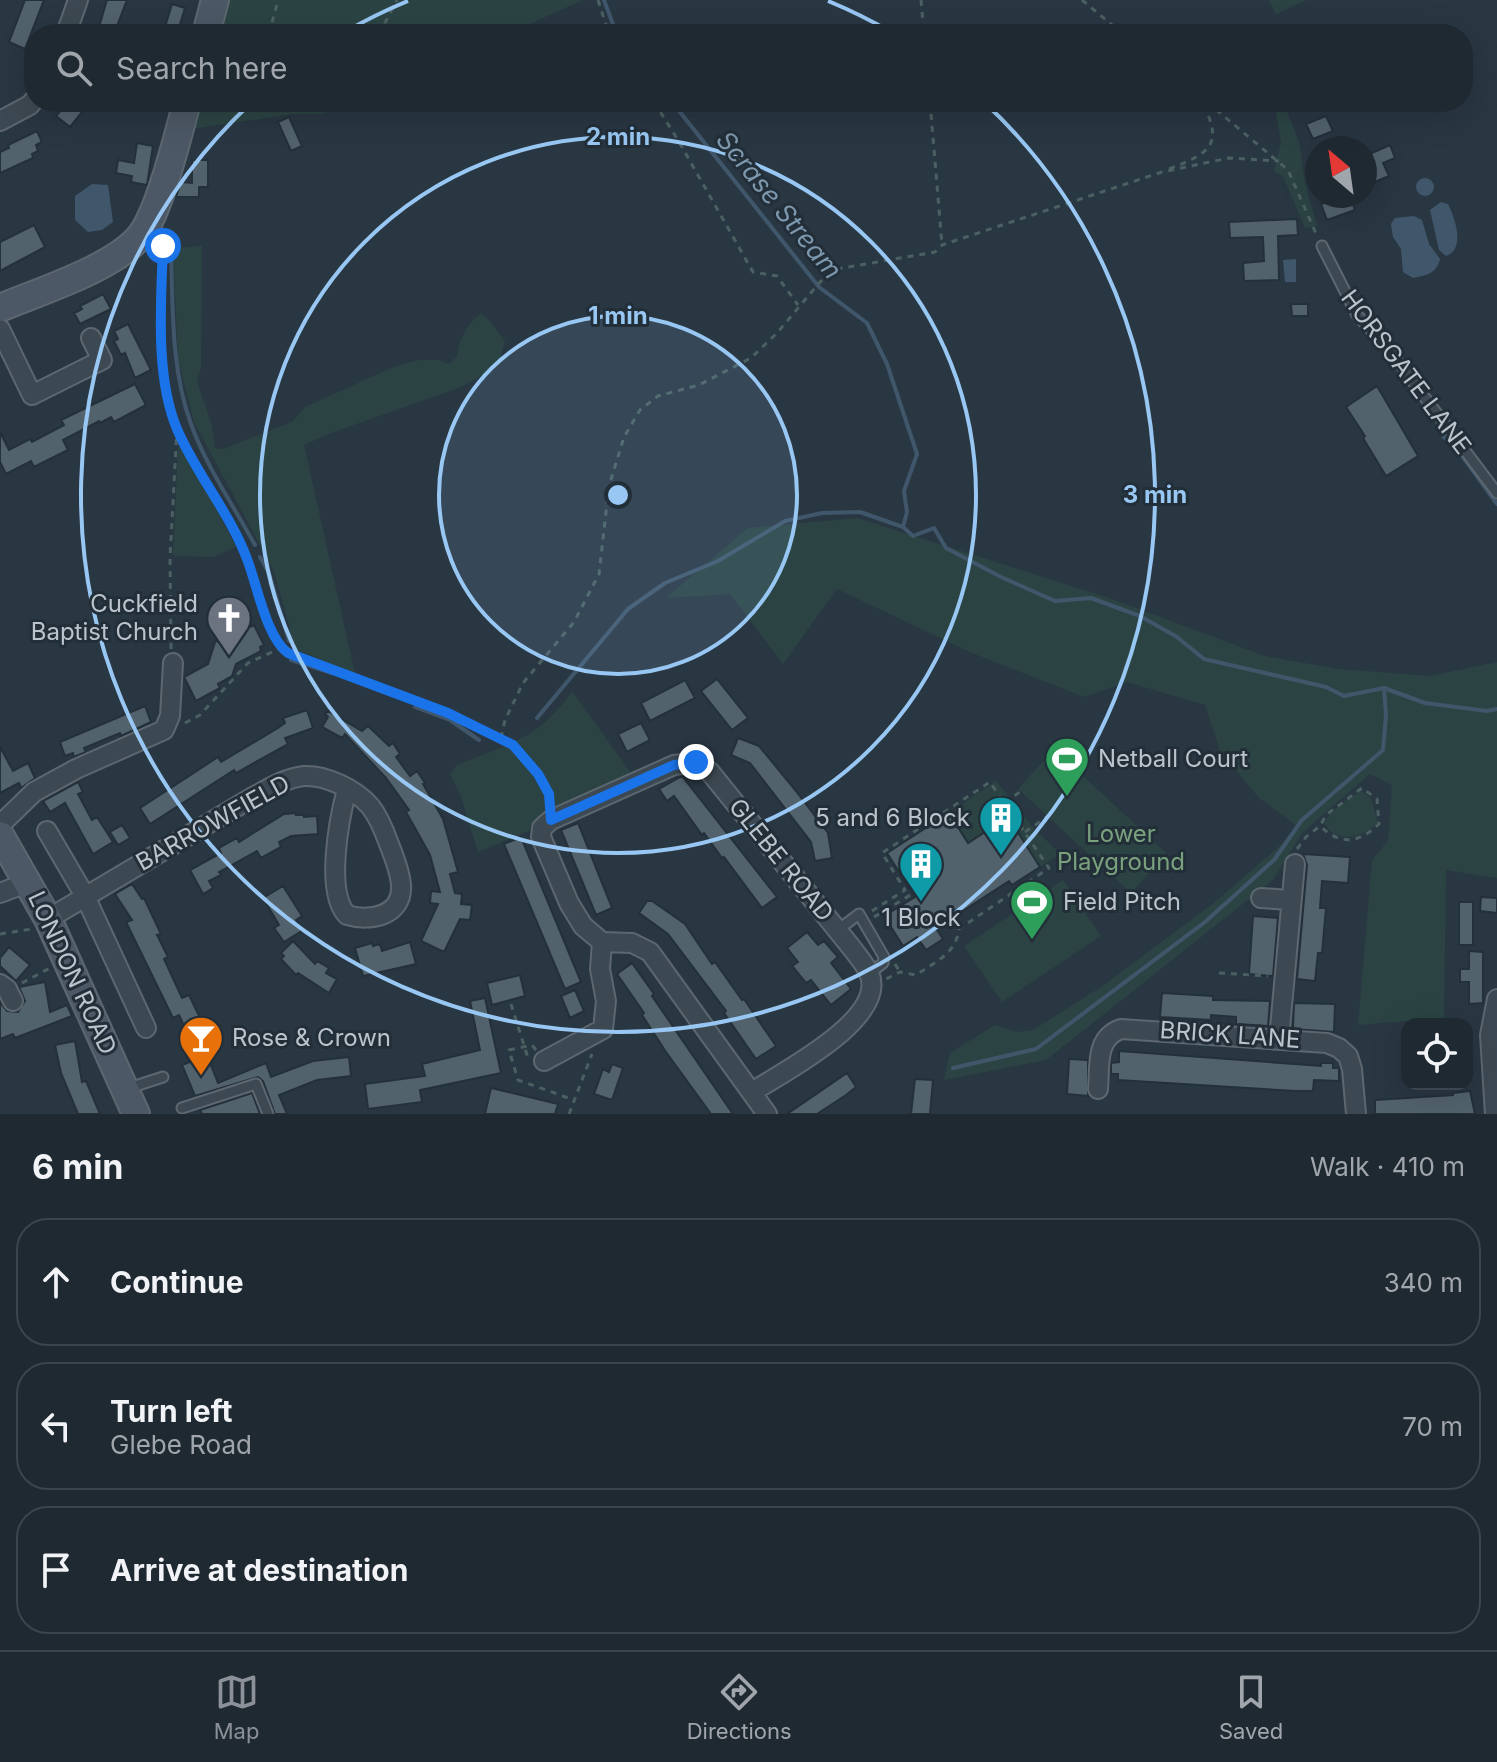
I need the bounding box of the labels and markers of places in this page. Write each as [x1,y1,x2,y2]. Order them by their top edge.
centre of rings [604,481,632,509]
place label: Cuckfield Baptist Church [31,589,198,646]
church icon: Cuckfield Baptist Church [205,594,253,657]
sports icon: Netball Court [1043,735,1091,798]
place label: Netball Court [1098,744,1248,773]
building icon: 5 and 6 Block [977,794,1025,857]
place label: 5 and 6 Block [815,803,970,832]
building icon: 1 Block [897,840,945,903]
sports icon: Field Pitch [1008,878,1056,941]
place label: Field Pitch [1063,887,1181,916]
place label: 1 Block [881,903,961,932]
bar icon: Rose & Crown [177,1014,225,1077]
place label: Rose & Crown [232,1023,391,1052]

